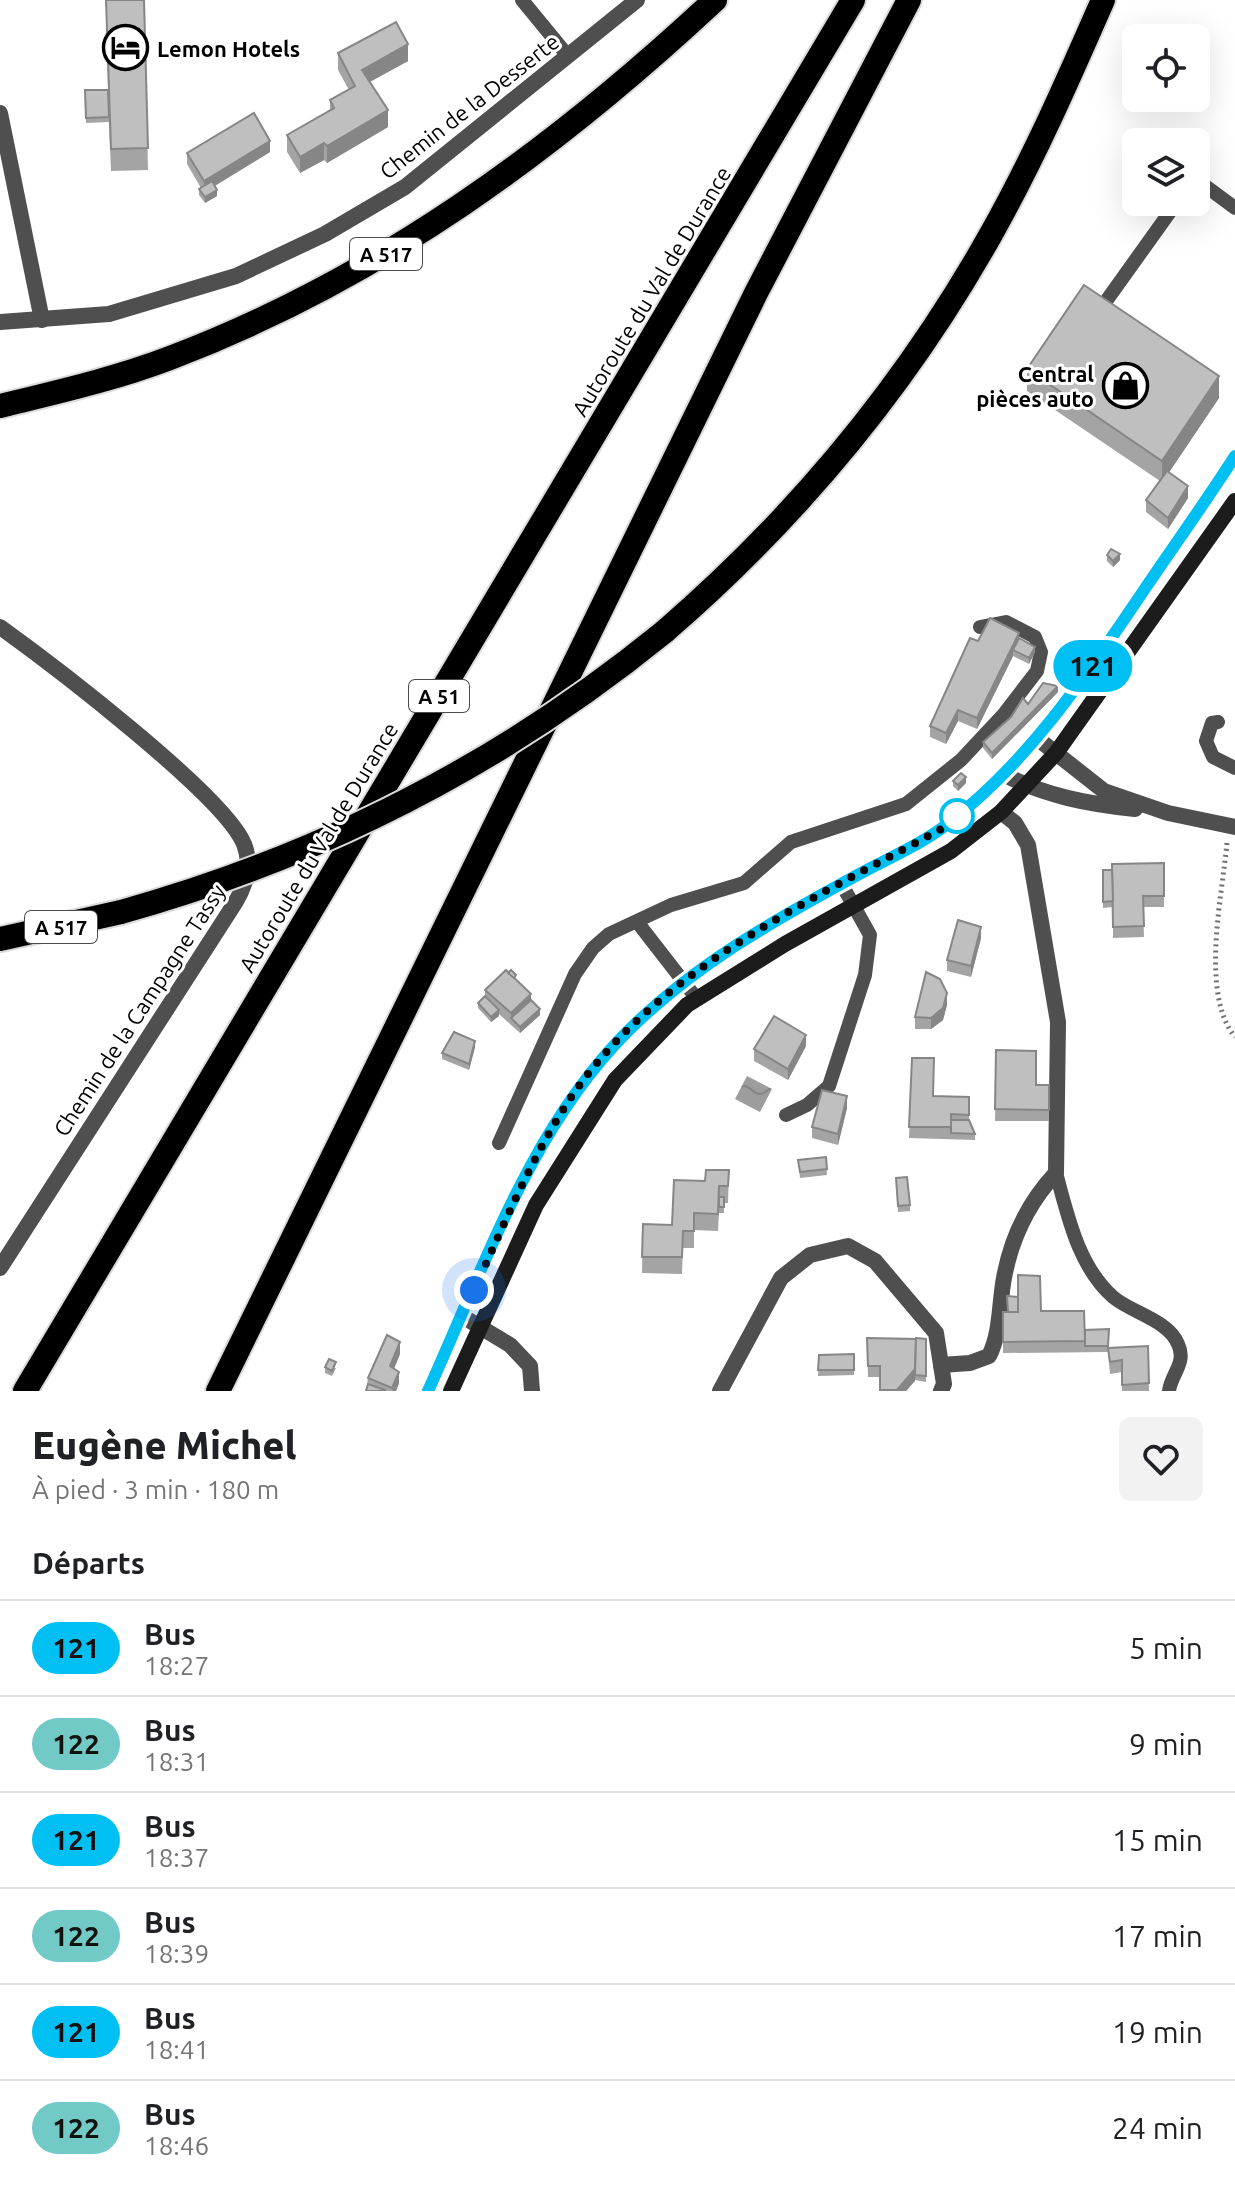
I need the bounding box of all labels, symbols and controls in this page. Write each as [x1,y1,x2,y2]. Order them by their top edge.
hotel icon: Lemon Hotels [102,24,150,72]
map controls [1122,24,1210,216]
button: locate [1122,24,1210,112]
street label: Chemin de la Desserte [374,28,564,184]
place label: Lemon Hotels [157,36,300,61]
button: layers [1122,128,1210,216]
street label: Autoroute du Val de Durance [566,162,736,420]
road number: A 517 [350,238,422,270]
place label: Central pièces auto [976,361,1094,411]
shop icon: Central pièces auto [1101,362,1149,410]
line badge: 121 [1047,640,1139,692]
text: 121 [1069,650,1117,681]
road number: A 51 [409,680,469,712]
street label: Autoroute du Val de Durance [233,718,403,976]
unlabelled marker [940,799,974,833]
street label: Chemin de la Campagne Tassy [48,879,230,1141]
road number: A 517 [25,911,97,943]
your location [454,1270,494,1310]
button: heart [1119,1417,1203,1501]
text: Eugène Michel [32,1424,297,1466]
text: À pied · 3 min · 180 m [32,1475,279,1504]
text: Départs [32,1546,145,1580]
text: Bus [144,1617,196,1651]
text: 5 min [1129,1631,1203,1665]
text: 121 [52,1632,100,1663]
text: 18:27 [144,1651,209,1680]
text: Bus [144,1713,196,1747]
text: 9 min [1129,1727,1203,1761]
text: 122 [52,1728,100,1759]
text: 18:31 [144,1747,209,1776]
text: Bus [144,1809,196,1843]
text: 15 min [1112,1823,1203,1857]
text: 121 [52,1824,100,1855]
text: 18:37 [144,1843,209,1872]
text: Bus [144,1905,196,1939]
text: 17 min [1112,1919,1203,1953]
text: 122 [52,1920,100,1951]
text: 18:39 [144,1939,209,1968]
text: Bus [144,2001,196,2035]
text: 19 min [1112,2015,1203,2049]
text: 121 [52,2016,100,2047]
text: 18:41 [144,2035,209,2064]
text: Bus [144,2097,196,2131]
text: 24 min [1112,2111,1203,2145]
text: 122 [52,2112,100,2143]
text: 18:46 [144,2131,209,2160]

